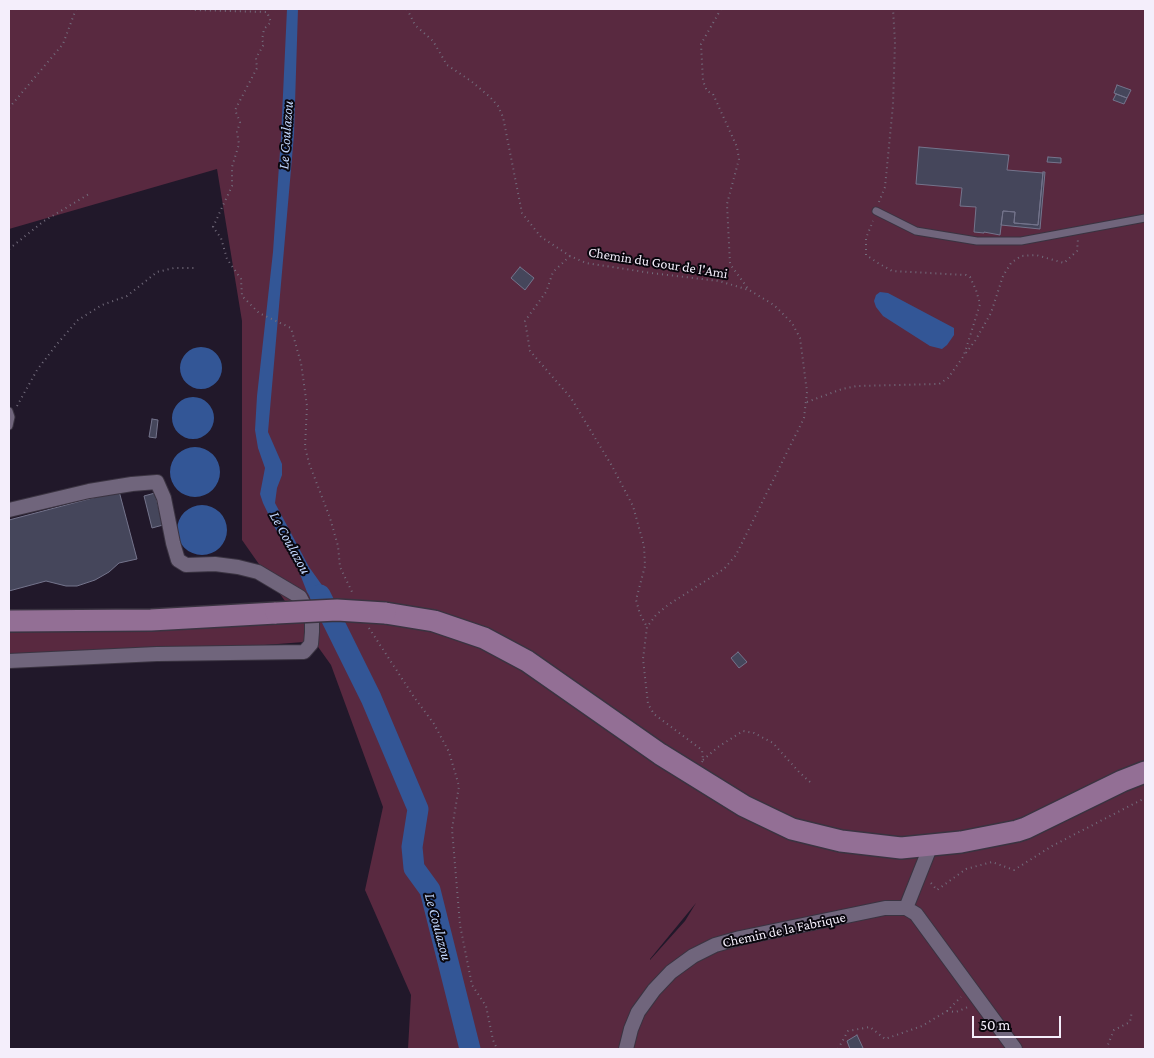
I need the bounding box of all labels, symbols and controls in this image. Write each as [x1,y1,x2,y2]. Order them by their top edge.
water label: Le Coulazou [275,100,297,170]
street label: Chemin du Gour de l'Ami [587,244,729,282]
water label: Le Coulazou [265,508,315,578]
water label: Le Coulazou [420,891,456,963]
street label: Chemin de la Fabrique [721,909,847,951]
scale bar [974,1006,1063,1038]
text: 50 m [980,1017,1010,1033]

